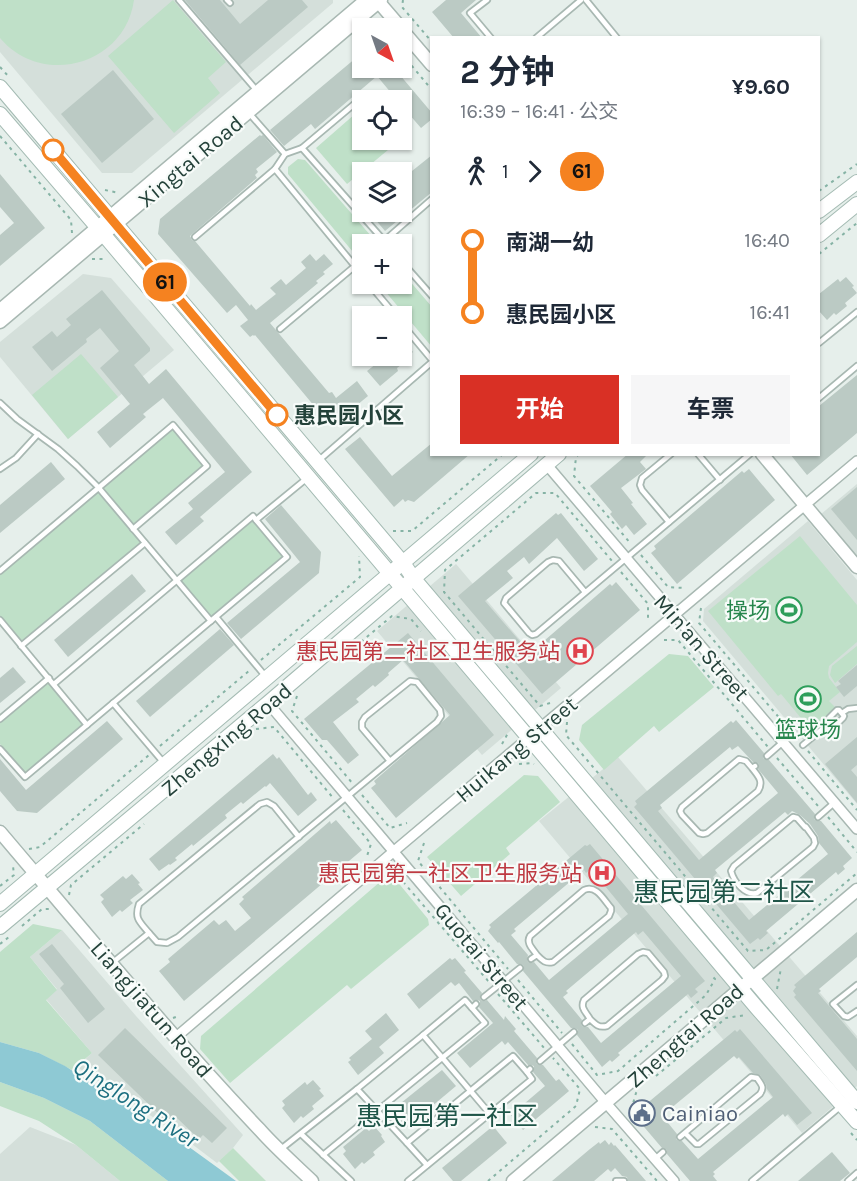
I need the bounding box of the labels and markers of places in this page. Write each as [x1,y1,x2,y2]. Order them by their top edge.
unlabelled marker [42,139,64,161]
place label: 惠民园小区 [294,403,404,429]
marker: 惠民园小区 [266,404,288,426]
sports icon: 操场 [774,595,804,625]
place label: 操场 [726,598,770,624]
hospital icon: 惠民园第二社区卫生服务站 [565,636,595,666]
place label: 惠民园第二社区卫生服务站 [296,639,560,665]
sports icon: 篮球场 [793,684,823,714]
place label: 篮球场 [775,717,841,743]
hospital icon: 惠民园第一社区卫生服务站 [587,858,617,888]
place label: 惠民园第一社区卫生服务站 [318,861,582,887]
public building icon: Cainiao [627,1098,657,1128]
place label: Cainiao [662,1101,738,1127]

